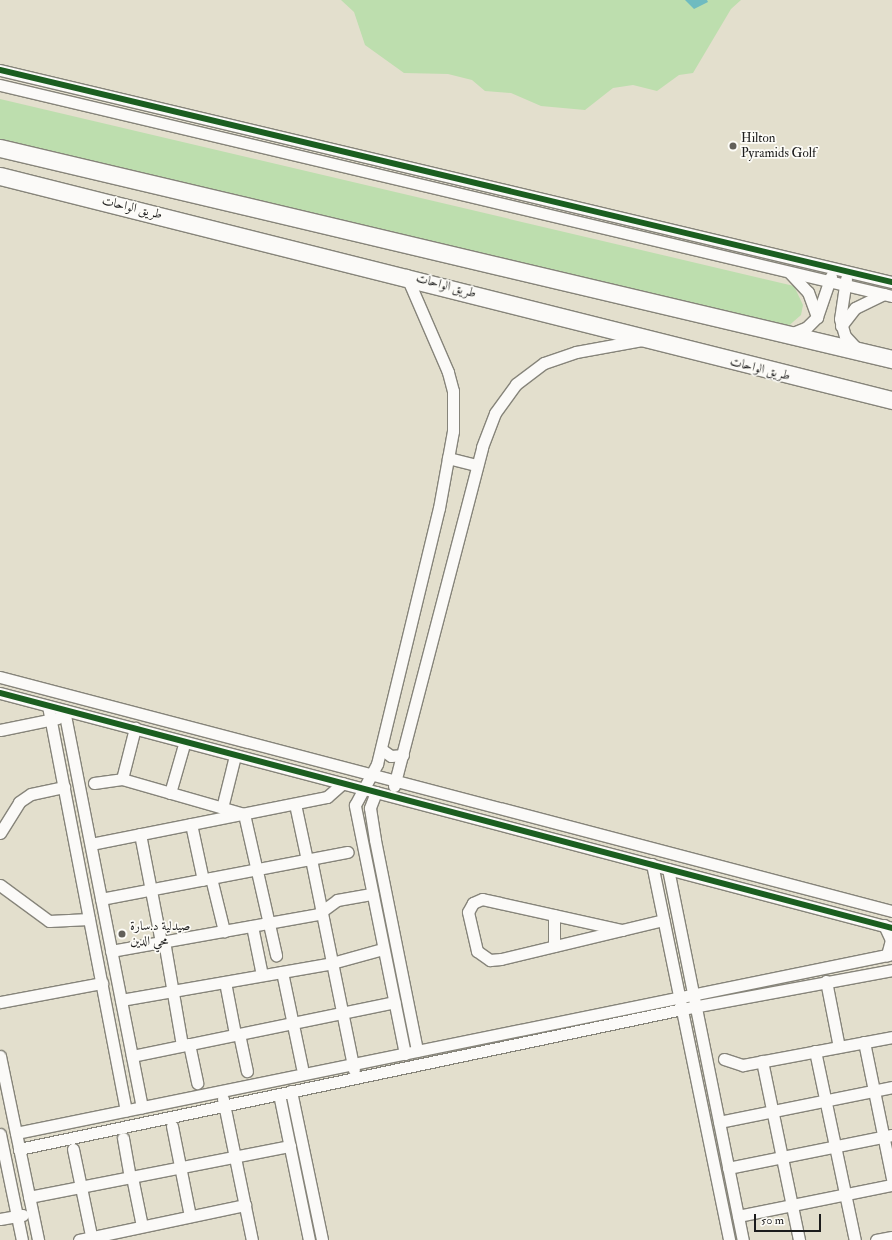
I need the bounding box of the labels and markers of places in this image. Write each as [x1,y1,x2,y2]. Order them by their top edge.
place label: Hilton Pyramids Golf [741,131,816,162]
marker: Hilton Pyramids Golf [728,141,738,151]
place label: صيدلية د.سارة محي الدين [130,919,190,950]
marker: صيدلية د.سارة محي الدين [117,929,127,939]

